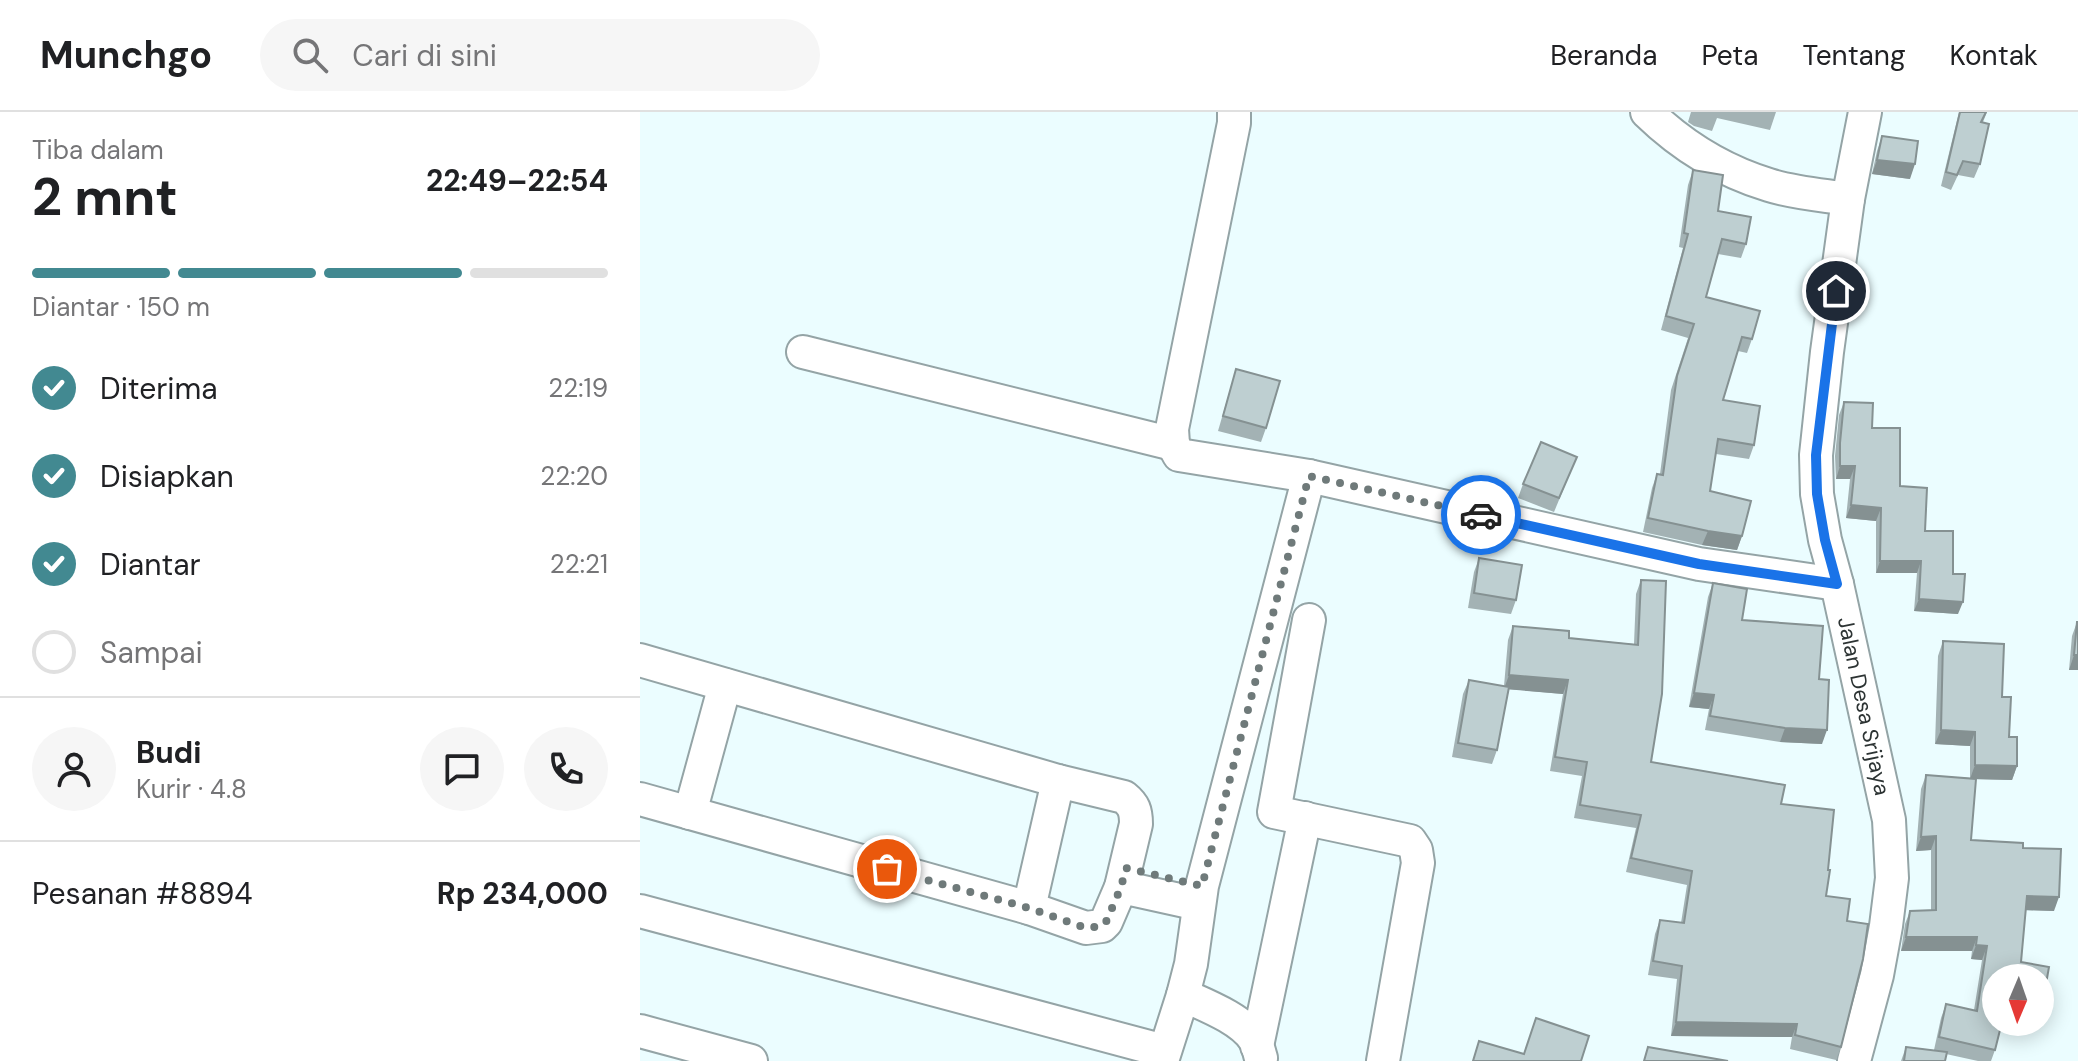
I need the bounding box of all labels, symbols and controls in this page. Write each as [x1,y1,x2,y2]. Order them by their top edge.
search box [260,19,820,91]
text: Munchgo [40,30,212,80]
icon: search [288,33,332,77]
text: Cari di sini [352,36,497,75]
text: Beranda [1550,37,1657,74]
text: Peta [1701,37,1758,74]
text: Tentang [1802,37,1906,74]
text: Kontak [1950,37,2038,74]
text: Tiba dalam [32,133,164,167]
text: 22:49–22:54 [426,161,608,200]
text: 2 mnt [32,163,178,231]
pin [1802,257,1870,325]
icon: home [1814,269,1858,313]
text: Diantar · 150 m [32,290,210,324]
icon: check [32,366,76,410]
text: Diterima [100,369,218,408]
text: 22:19 [548,371,608,405]
icon: check [32,454,76,498]
text: Disiapkan [100,457,234,496]
text: 22:20 [540,459,608,493]
courier [1441,475,1521,555]
icon: car [1459,493,1503,537]
icon: check [32,542,76,586]
text: Diantar [100,545,201,584]
text: 22:21 [550,547,608,581]
street label: Jalan Desa Srijaya [1831,614,1897,798]
text: Sampai [100,633,203,672]
button: person [32,727,116,811]
button: chat [420,727,504,811]
button: phone [524,727,608,811]
text: Budi [136,733,202,772]
text: Kurir · 4.8 [136,772,247,806]
pin [853,835,921,903]
icon: bag [865,847,909,891]
text: Pesanan #8894 [32,874,252,913]
text: Rp 234,000 [437,874,608,913]
north arrow [1982,964,2054,1036]
map controls [1982,964,2054,1036]

